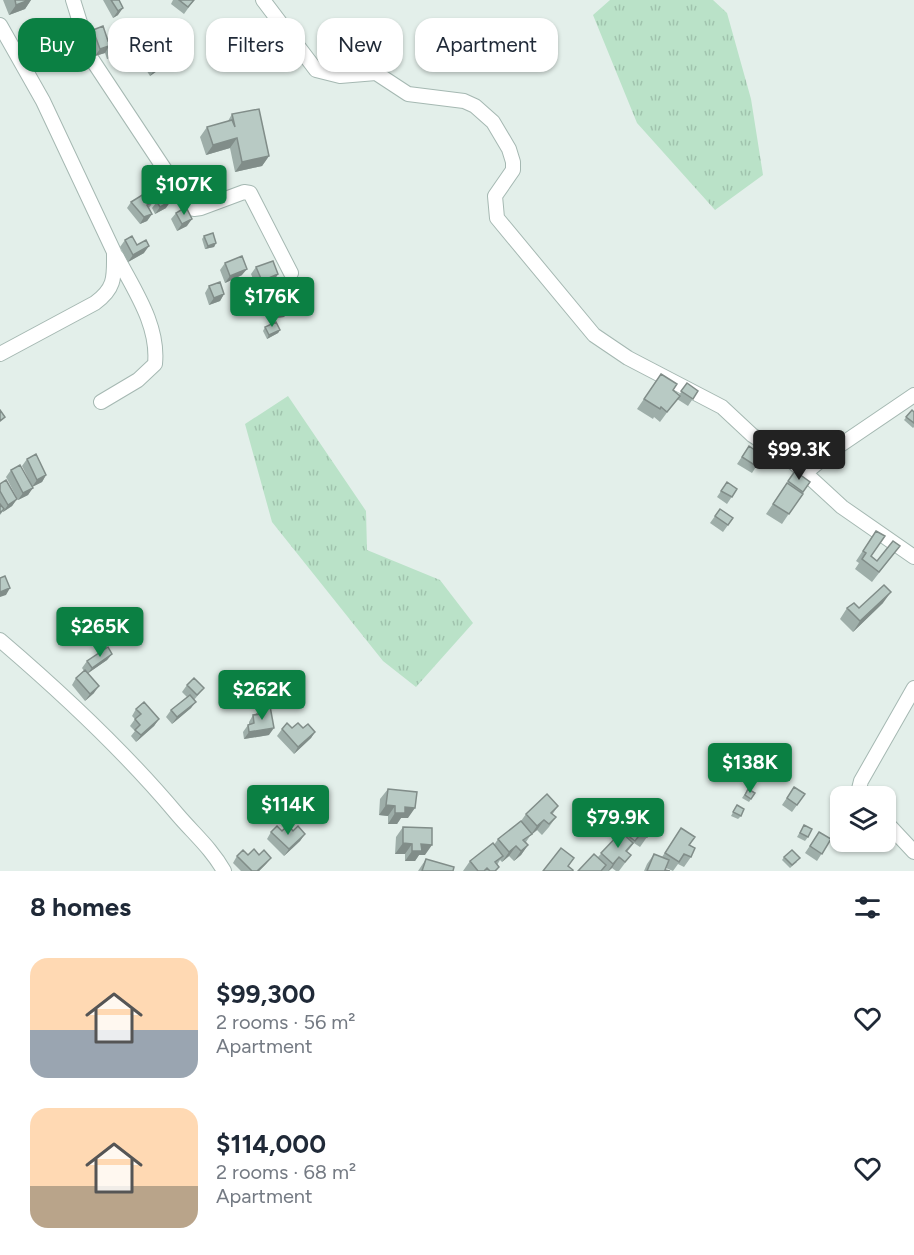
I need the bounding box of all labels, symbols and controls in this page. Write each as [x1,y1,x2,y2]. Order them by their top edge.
chip: Buy [18,18,96,72]
chip: Rent [108,18,194,72]
chip: Filters [206,18,305,72]
chip: New [317,18,403,72]
chip: Apartment [415,18,558,72]
pin: $107K [142,165,226,216]
text: $107K [156,172,212,196]
pin: $176K [230,277,314,328]
text: $176K [244,284,300,308]
pin: $99.3K [750,430,848,481]
text: $99.3K [767,437,831,461]
pin: $265K [58,607,142,658]
text: $265K [70,614,130,638]
pin: $262K [220,670,304,721]
text: $262K [232,677,292,701]
pin: $138K [708,743,792,794]
text: $138K [722,750,778,774]
pin: $114K [246,785,330,836]
map controls [830,786,896,852]
button: layers [830,786,896,852]
text: $114K [261,792,315,816]
pin: $79.9K [569,798,667,849]
text: $79.9K [586,805,650,829]
text: 8 homes [30,891,131,923]
icon: filters [851,891,884,924]
text: $99,300 [216,978,315,1010]
icon: home [78,982,150,1054]
icon: heart [851,1002,884,1035]
text: 2 rooms · 56 m² [216,1010,355,1034]
text: Apartment [216,1034,313,1058]
text: $114,000 [216,1128,326,1160]
icon: home [78,1132,150,1204]
icon: heart [851,1152,884,1185]
text: 2 rooms · 68 m² [216,1160,356,1184]
text: Apartment [216,1184,313,1208]

